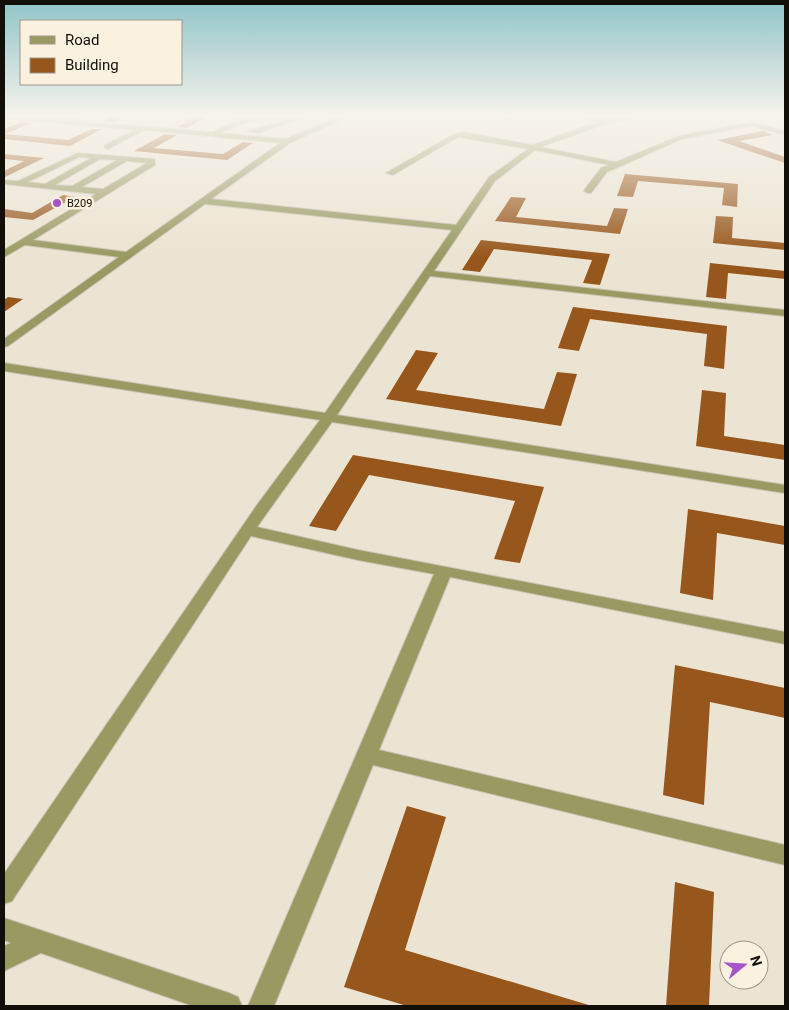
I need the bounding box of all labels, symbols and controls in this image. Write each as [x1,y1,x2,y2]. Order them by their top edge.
legend [20,20,182,85]
text: Road [65,31,99,49]
text: Building [65,56,119,74]
marker: B209 [51,197,63,209]
place label: B209 [67,197,92,210]
north arrow [719,940,769,990]
text: N [747,954,766,968]

